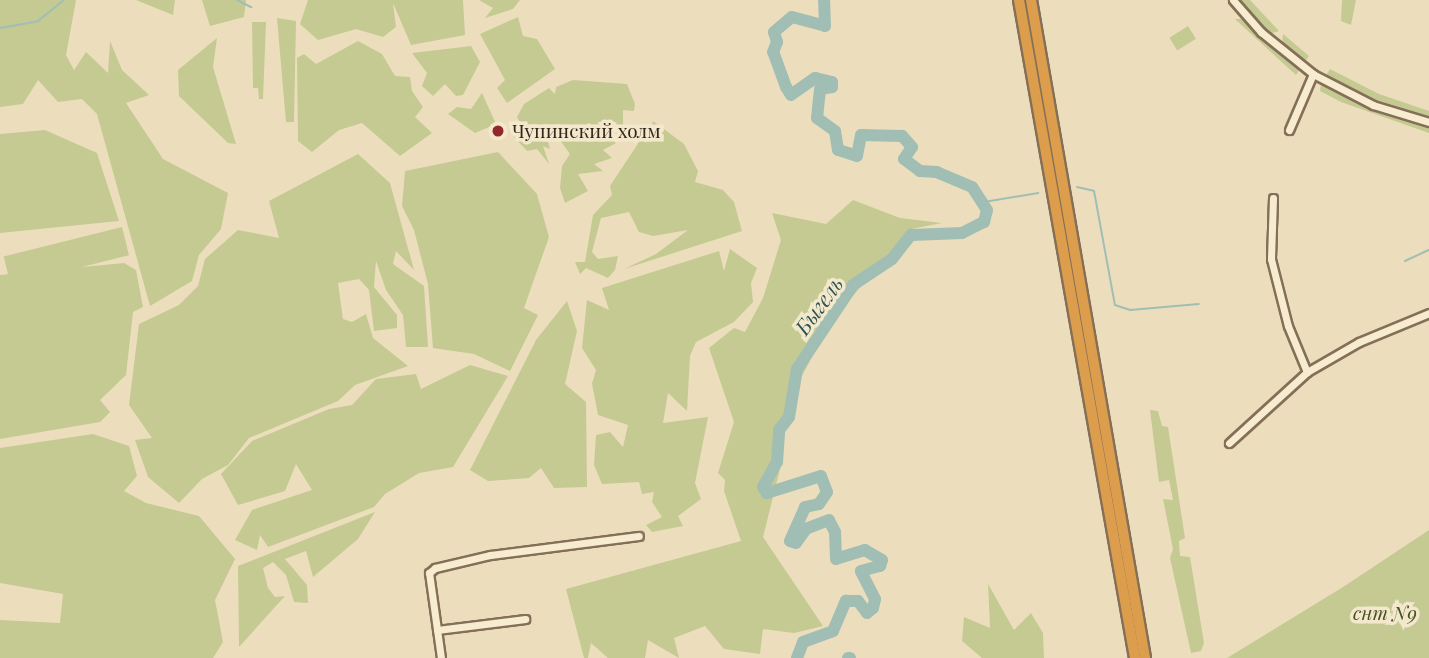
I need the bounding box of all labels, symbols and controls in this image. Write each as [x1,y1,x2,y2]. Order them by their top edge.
place label: Чупинский холм [512,120,661,142]
marker: Чупинский холм [490,123,506,139]
water label: Быгель [789,271,847,339]
park label: снт N9 [1353,602,1417,624]

